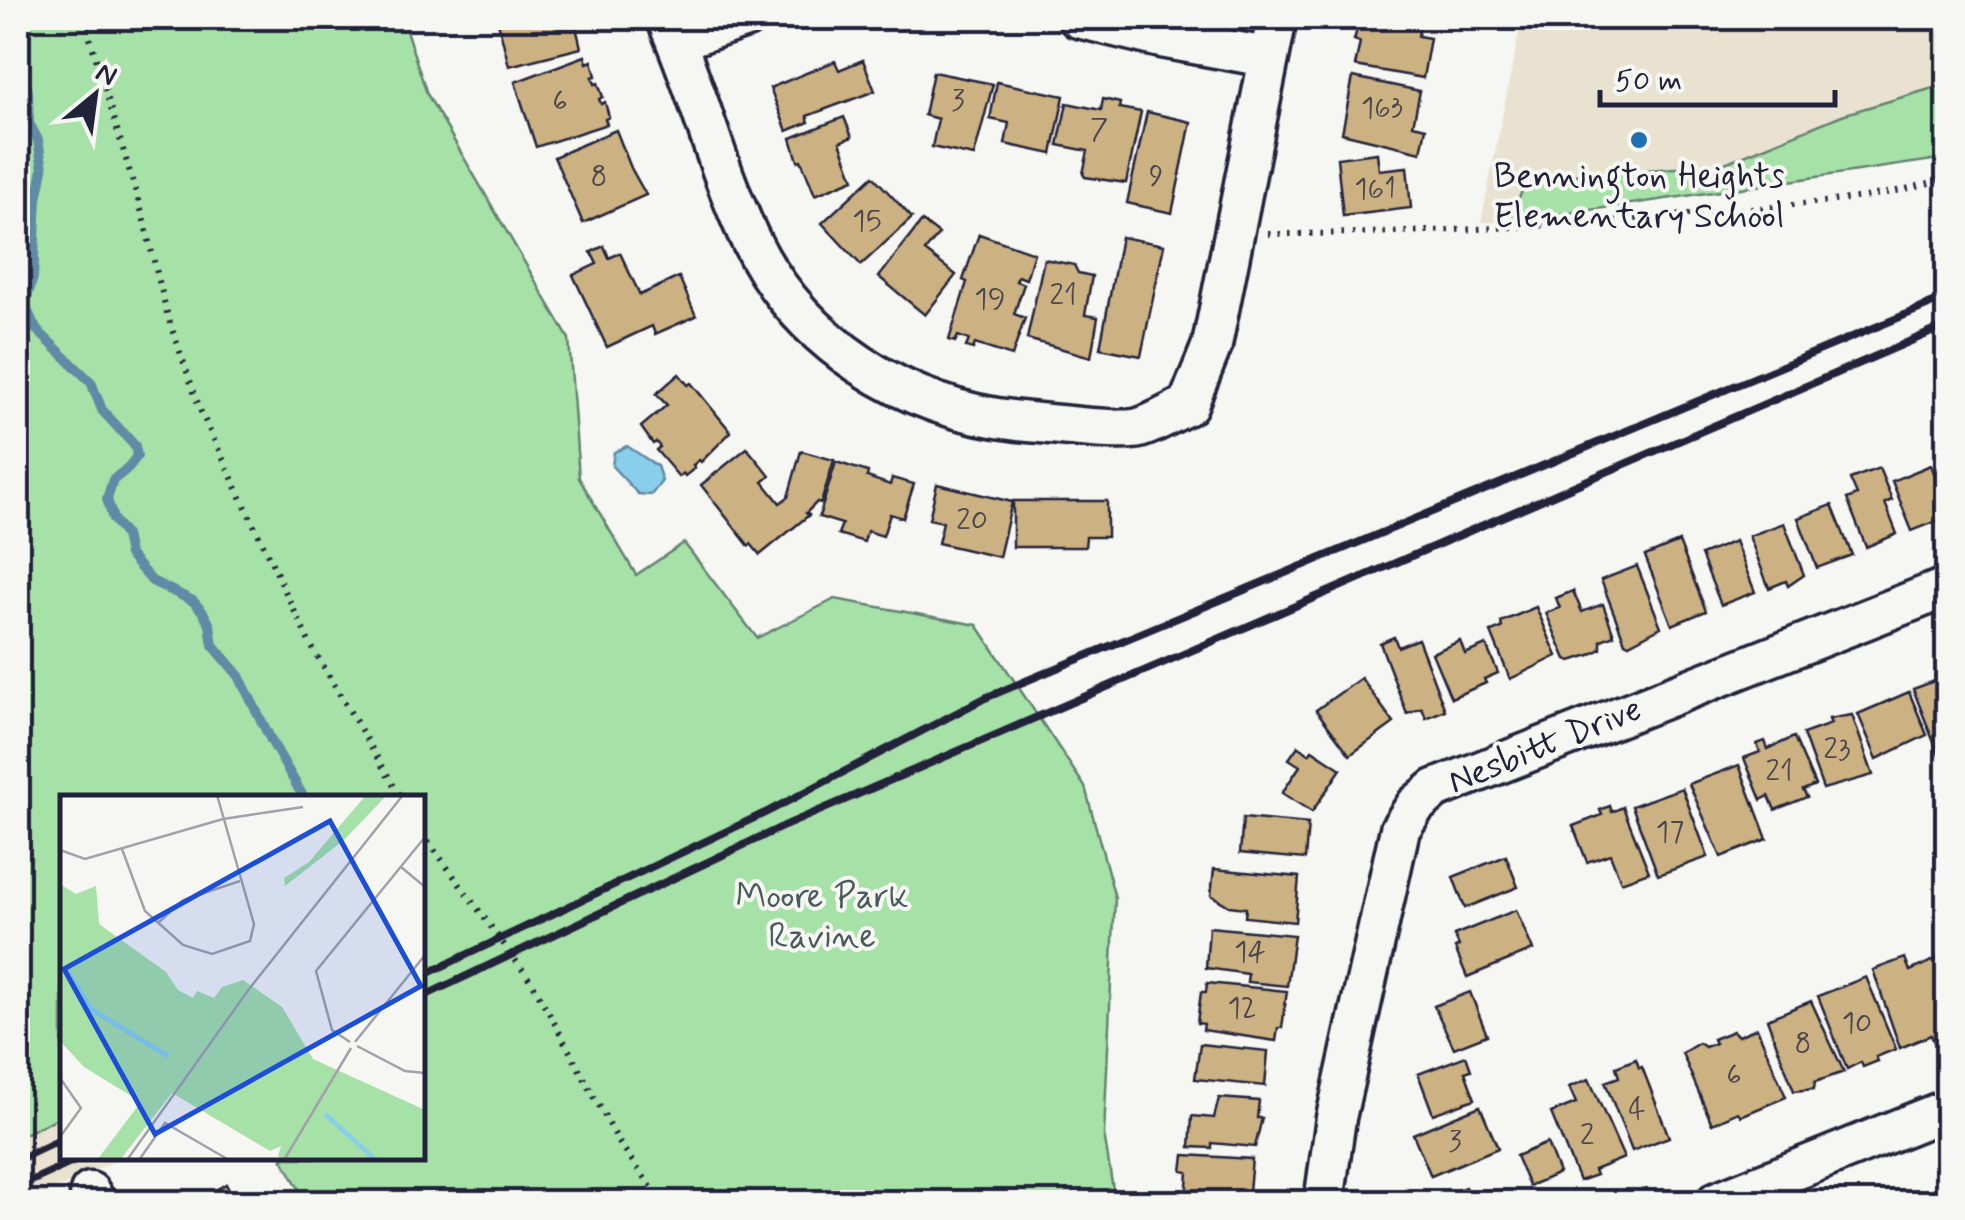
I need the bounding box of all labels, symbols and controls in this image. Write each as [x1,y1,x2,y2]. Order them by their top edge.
north arrow [45,45,145,145]
scale bar [1600,45,1835,107]
text: N [89,55,123,96]
text: 50 m [1615,62,1682,101]
house number: 3 [951,81,965,120]
house number: 6 [552,82,568,121]
house number: 163 [1361,89,1403,128]
house number: 7 [1090,110,1108,149]
marker: Bennington Heights Elementary School [1628,129,1650,151]
place label: Bennington Heights Elementary School [1494,154,1784,240]
house number: 8 [591,157,607,196]
house number: 9 [1149,157,1163,196]
house number: 161 [1354,170,1396,209]
house number: 15 [852,202,882,241]
house number: 21 [1049,276,1077,315]
house number: 19 [974,280,1006,319]
house number: 20 [956,501,988,540]
street label: Nesbitt Drive [1442,686,1648,806]
house number: 23 [1823,730,1851,769]
house number: 21 [1765,752,1793,791]
inset map [60,795,425,1160]
house number: 17 [1656,813,1684,852]
park label: Moore Park Ravine [736,874,908,960]
house number: 14 [1234,933,1266,972]
house number: 12 [1227,989,1257,1028]
house number: 10 [1842,1004,1872,1043]
house number: 8 [1795,1024,1811,1063]
house number: 6 [1726,1056,1742,1095]
house number: 4 [1628,1090,1646,1129]
house number: 2 [1580,1116,1594,1155]
house number: 3 [1448,1122,1462,1161]

